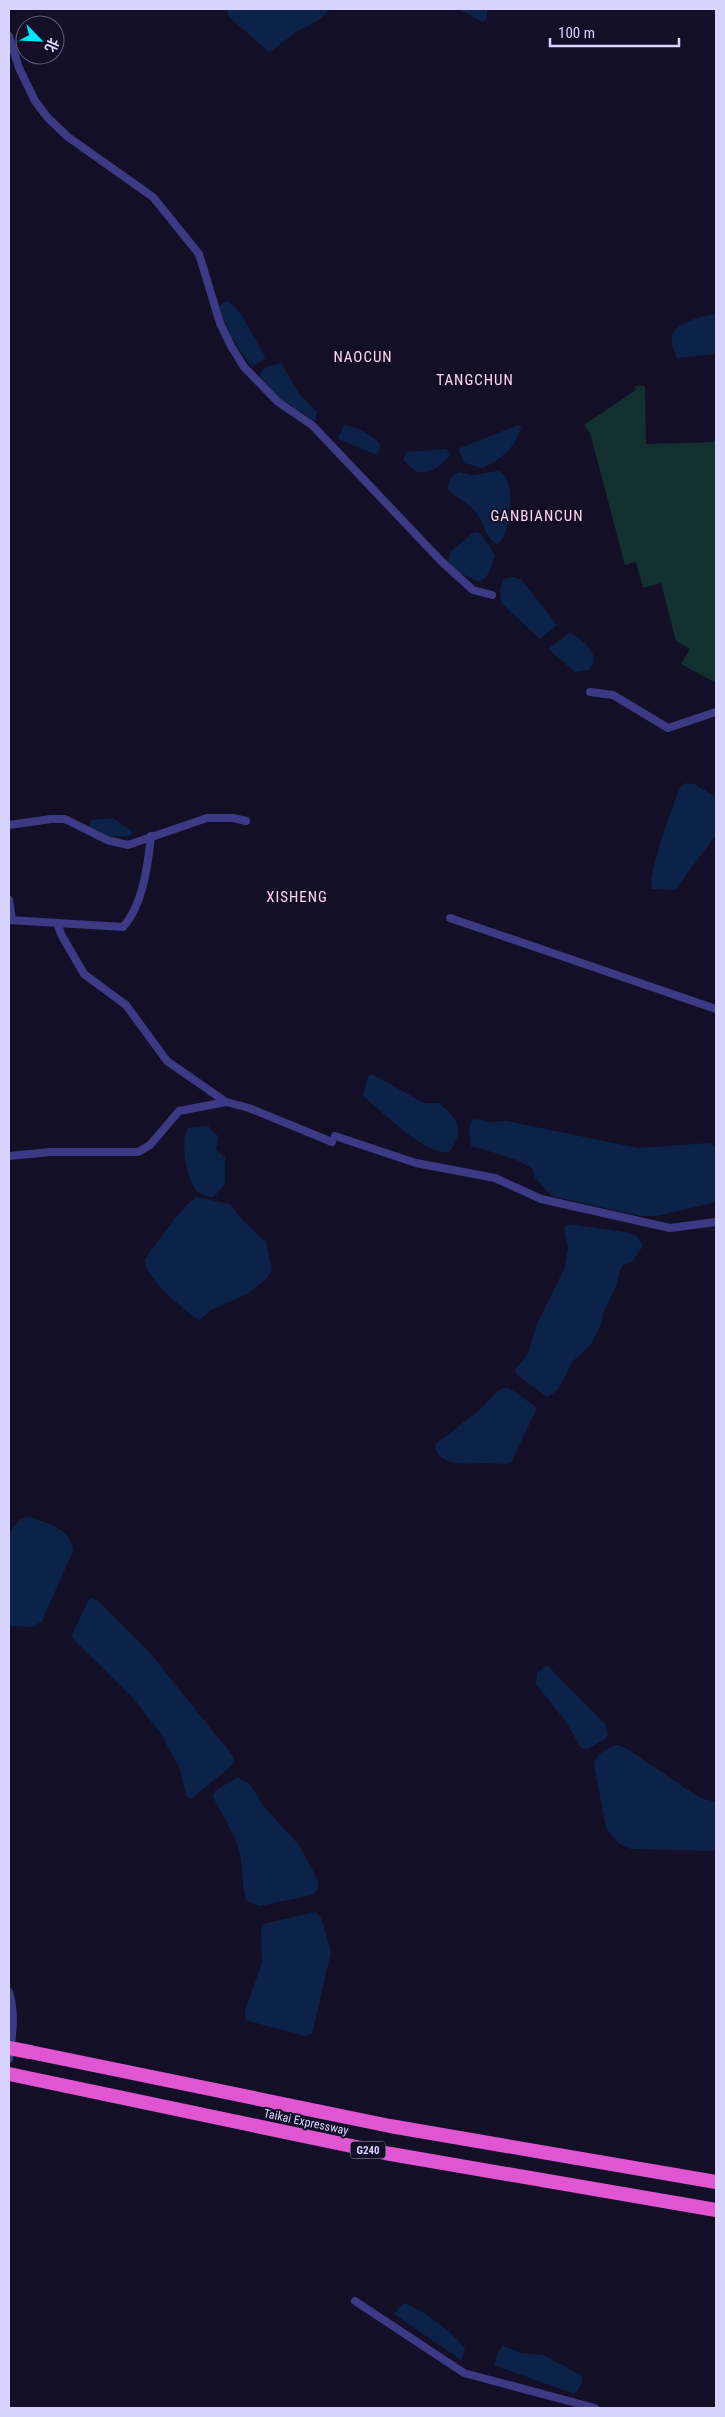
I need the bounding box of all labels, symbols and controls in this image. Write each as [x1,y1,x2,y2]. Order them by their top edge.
north arrow [15,15,65,65]
scale bar [550,15,679,47]
text: 100 m [558,24,595,42]
text: 北 [42,36,62,55]
district label: NAOCUN [333,348,393,366]
district label: TANGCHUN [436,371,514,389]
district label: GANBIANCUN [490,507,584,525]
district label: XISHENG [266,888,328,906]
street label: Taikai Expressway [262,2106,350,2138]
road number: G240 [350,2142,386,2158]

